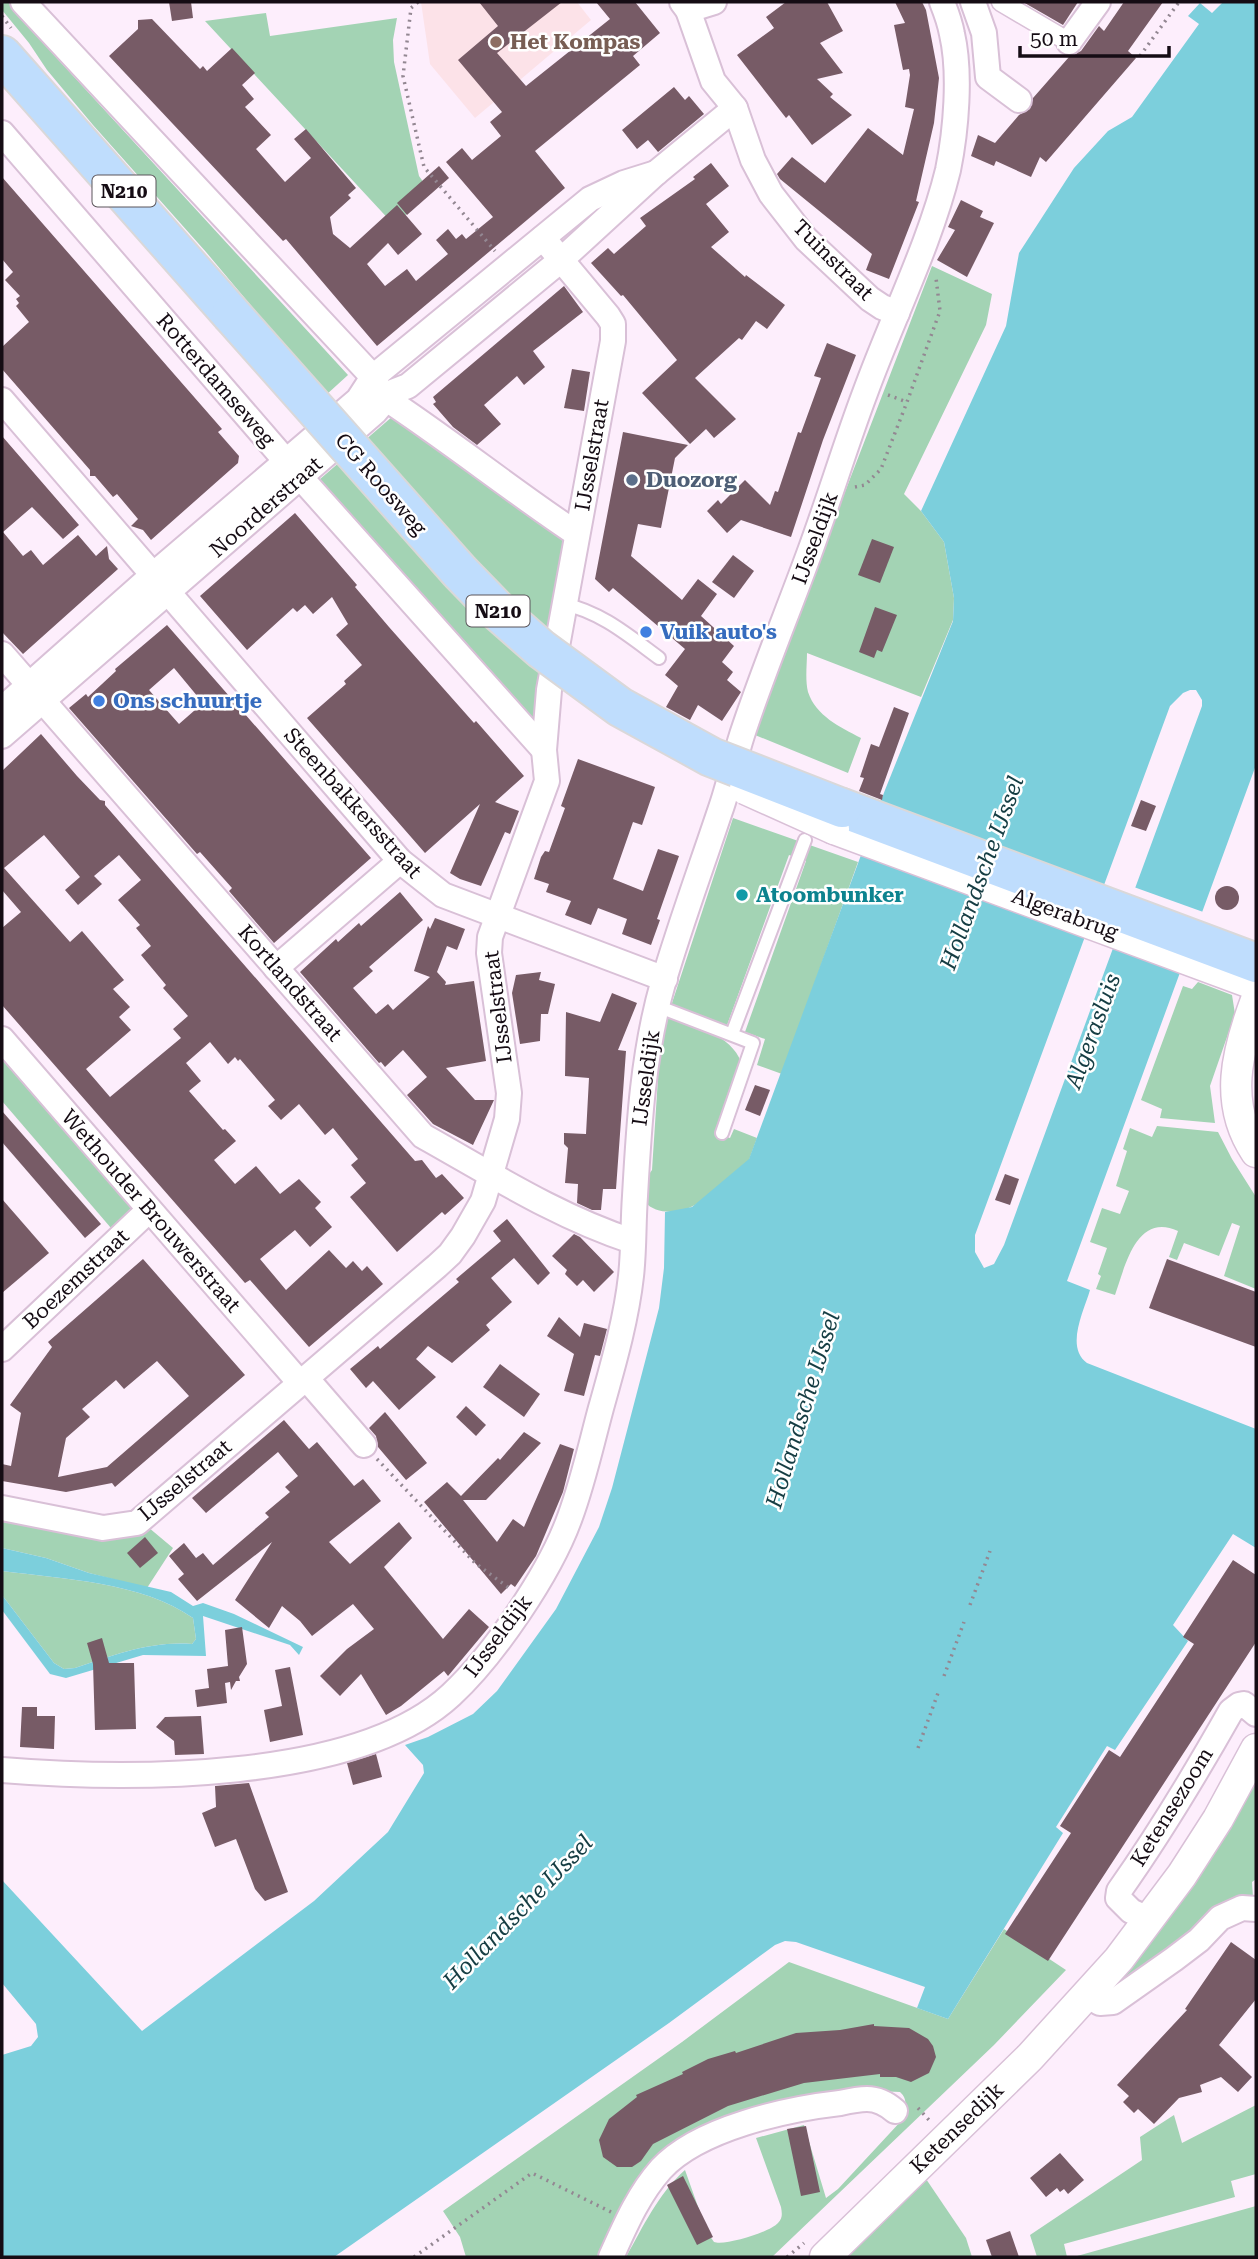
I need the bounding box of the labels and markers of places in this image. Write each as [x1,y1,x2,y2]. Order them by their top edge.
place label: Het Kompas [510,30,641,54]
marker: Het Kompas [488,34,504,50]
place label: Duozorg [646,468,737,492]
marker: Duozorg [624,472,640,488]
place label: Vuik auto's [660,620,777,644]
marker: Vuik auto's [638,624,654,640]
place label: Ons schuurtje [113,689,262,713]
marker: Ons schuurtje [91,693,107,709]
place label: Atoombunker [756,883,904,907]
marker: Atoombunker [734,887,750,903]

